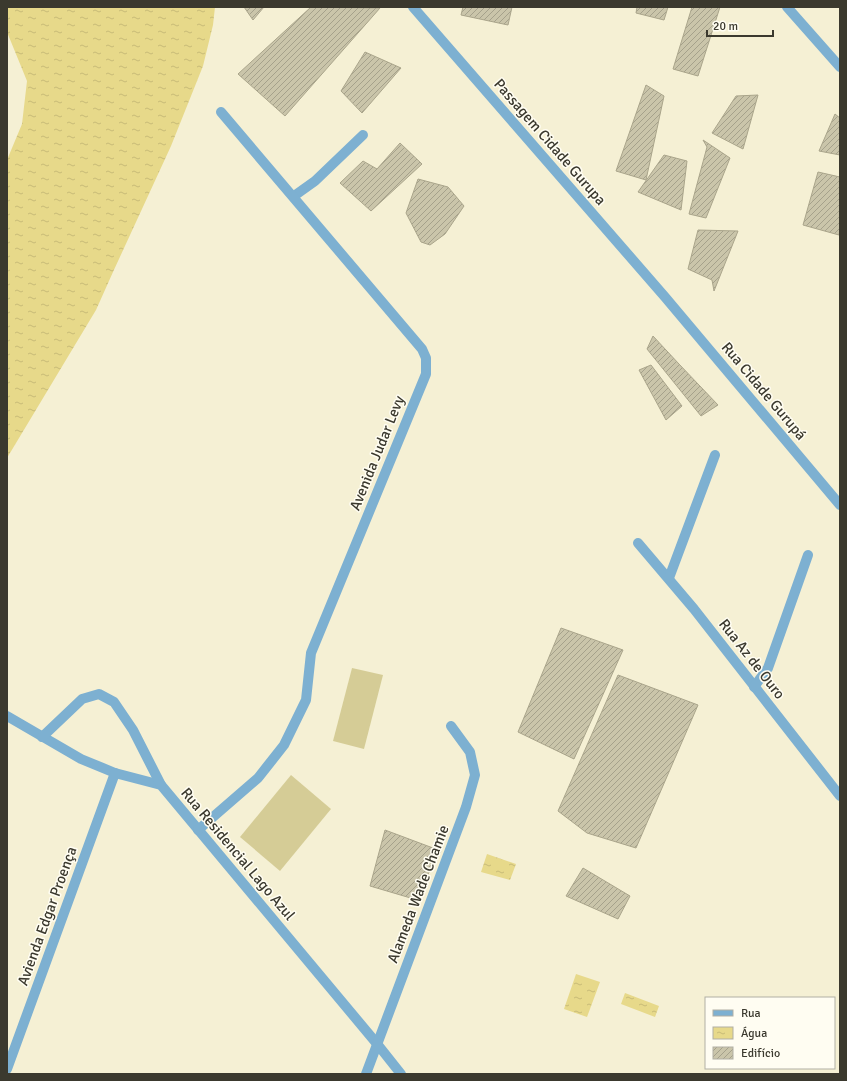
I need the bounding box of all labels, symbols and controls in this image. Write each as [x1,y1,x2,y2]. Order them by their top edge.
scale bar [707,12,773,38]
text: 20 m [713,19,738,34]
street label: Passagem Cidade Gurupa [490,75,610,209]
street label: Rua Cidade Gurupá [718,338,810,444]
street label: Avenida Judar Levy [346,393,408,513]
street label: Rua Az de Ouro [715,615,789,703]
street label: Rua Residencial Lago Azul [177,784,299,924]
street label: Alameda Wade Chamie [383,823,453,965]
street label: Avienda Edgar Proença [13,844,81,988]
legend [705,997,835,1069]
text: Rua [741,1006,761,1021]
text: Água [741,1026,767,1041]
text: Edifício [741,1046,780,1061]

